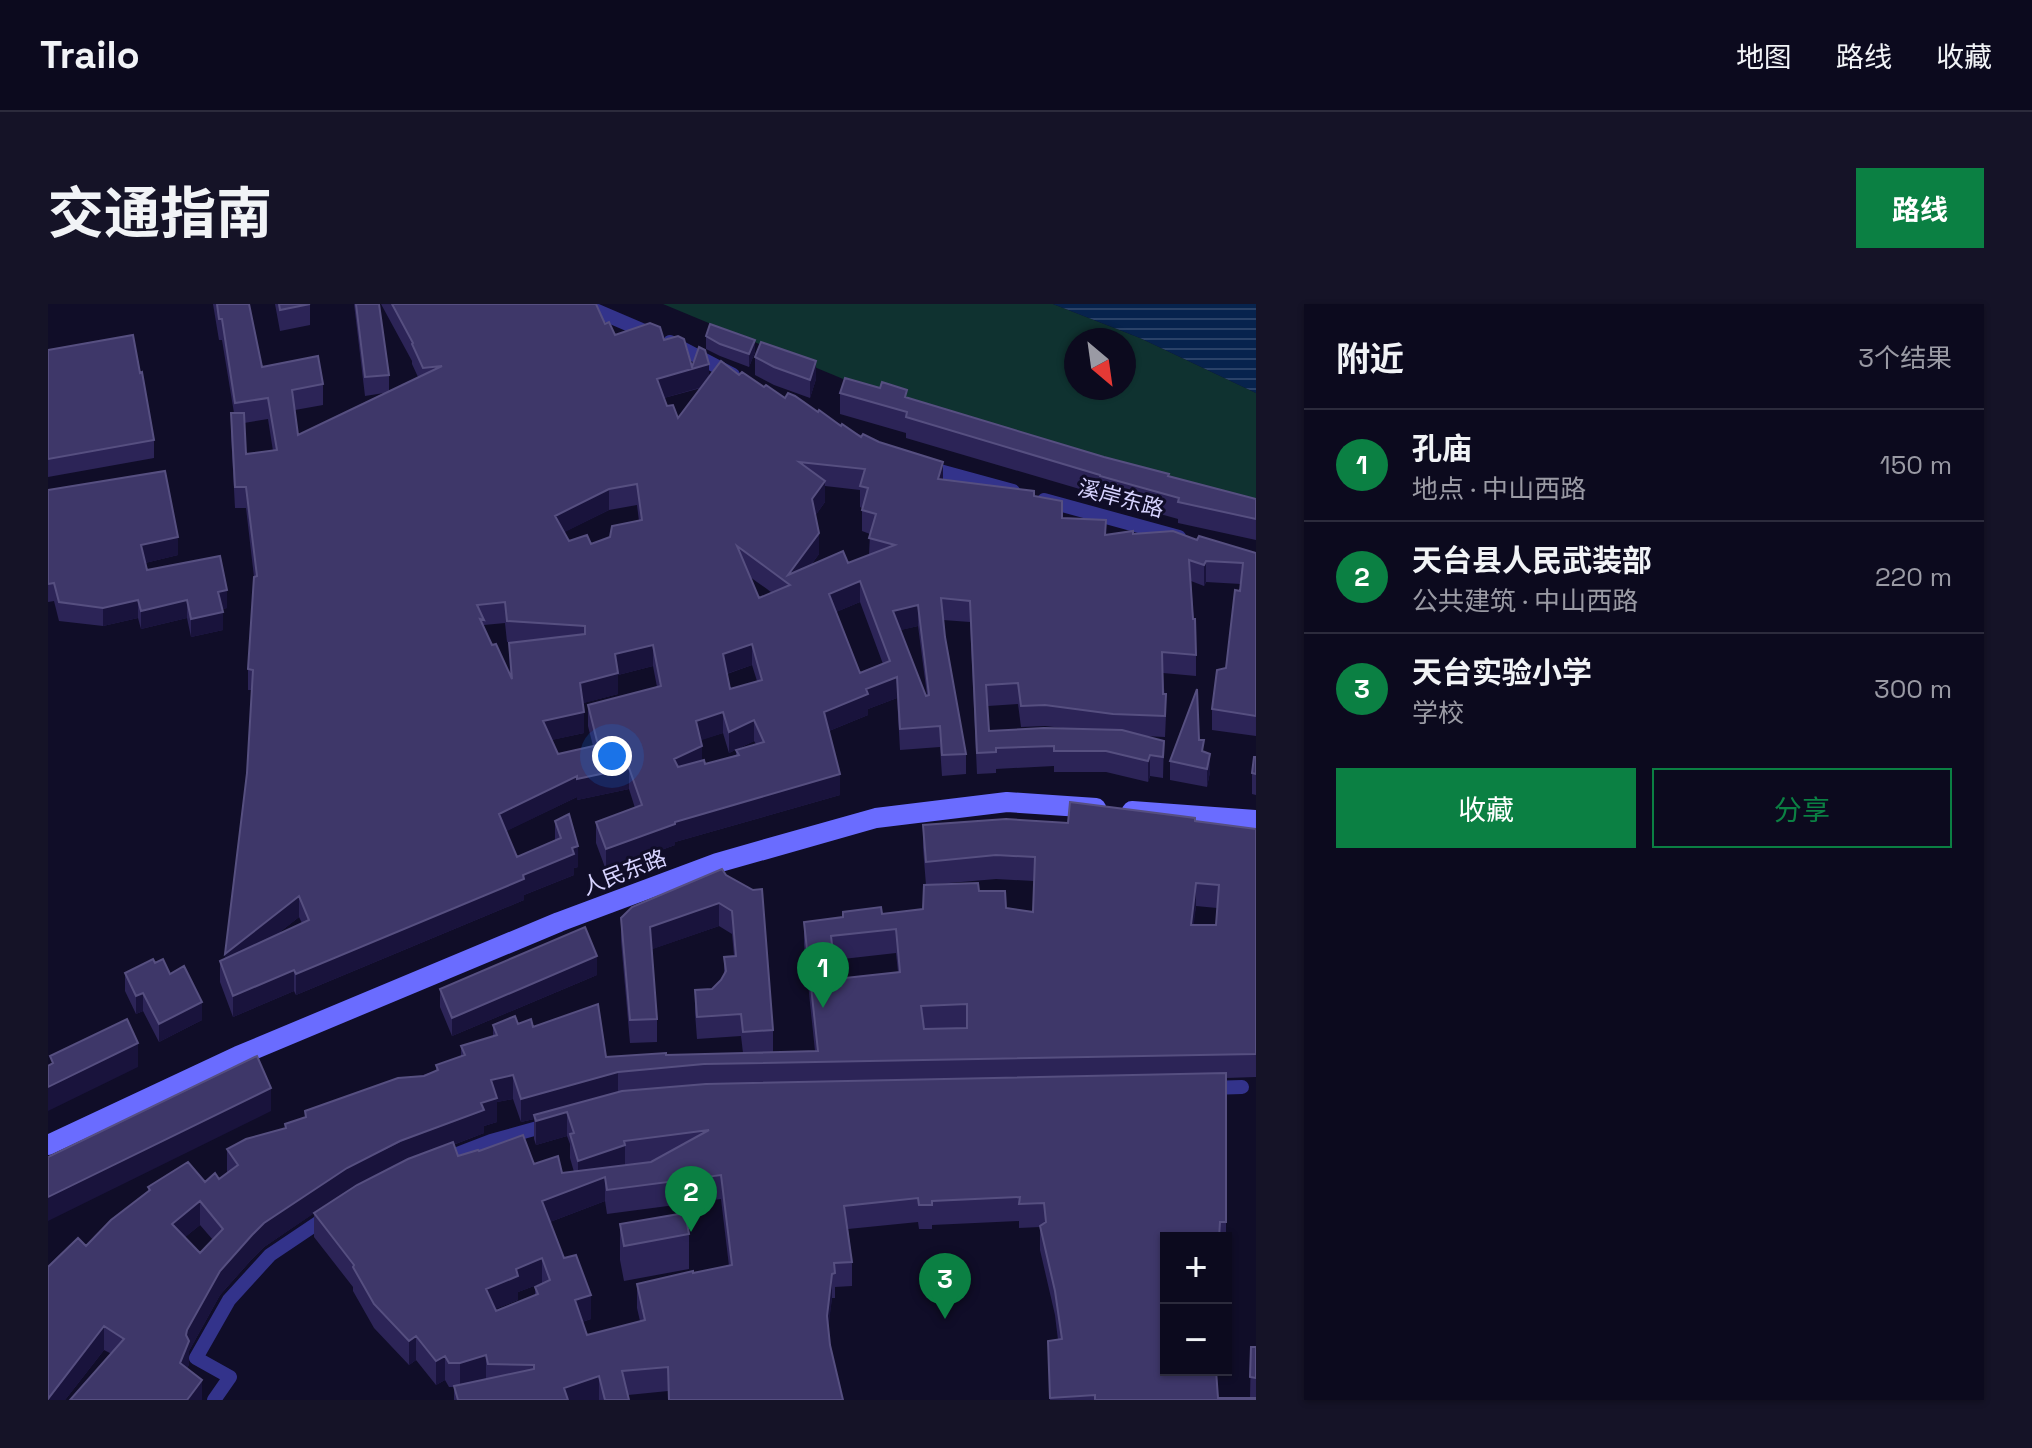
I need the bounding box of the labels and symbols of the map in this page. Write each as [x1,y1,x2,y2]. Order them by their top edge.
north arrow [1064,328,1136,400]
street label: 溪岸东路 [1075,473,1167,523]
your location [592,736,632,776]
street label: 人民东路 [578,843,670,901]
pin: 1 [797,942,849,1008]
pin: 2 [665,1166,717,1232]
pin: 3 [919,1253,971,1319]

